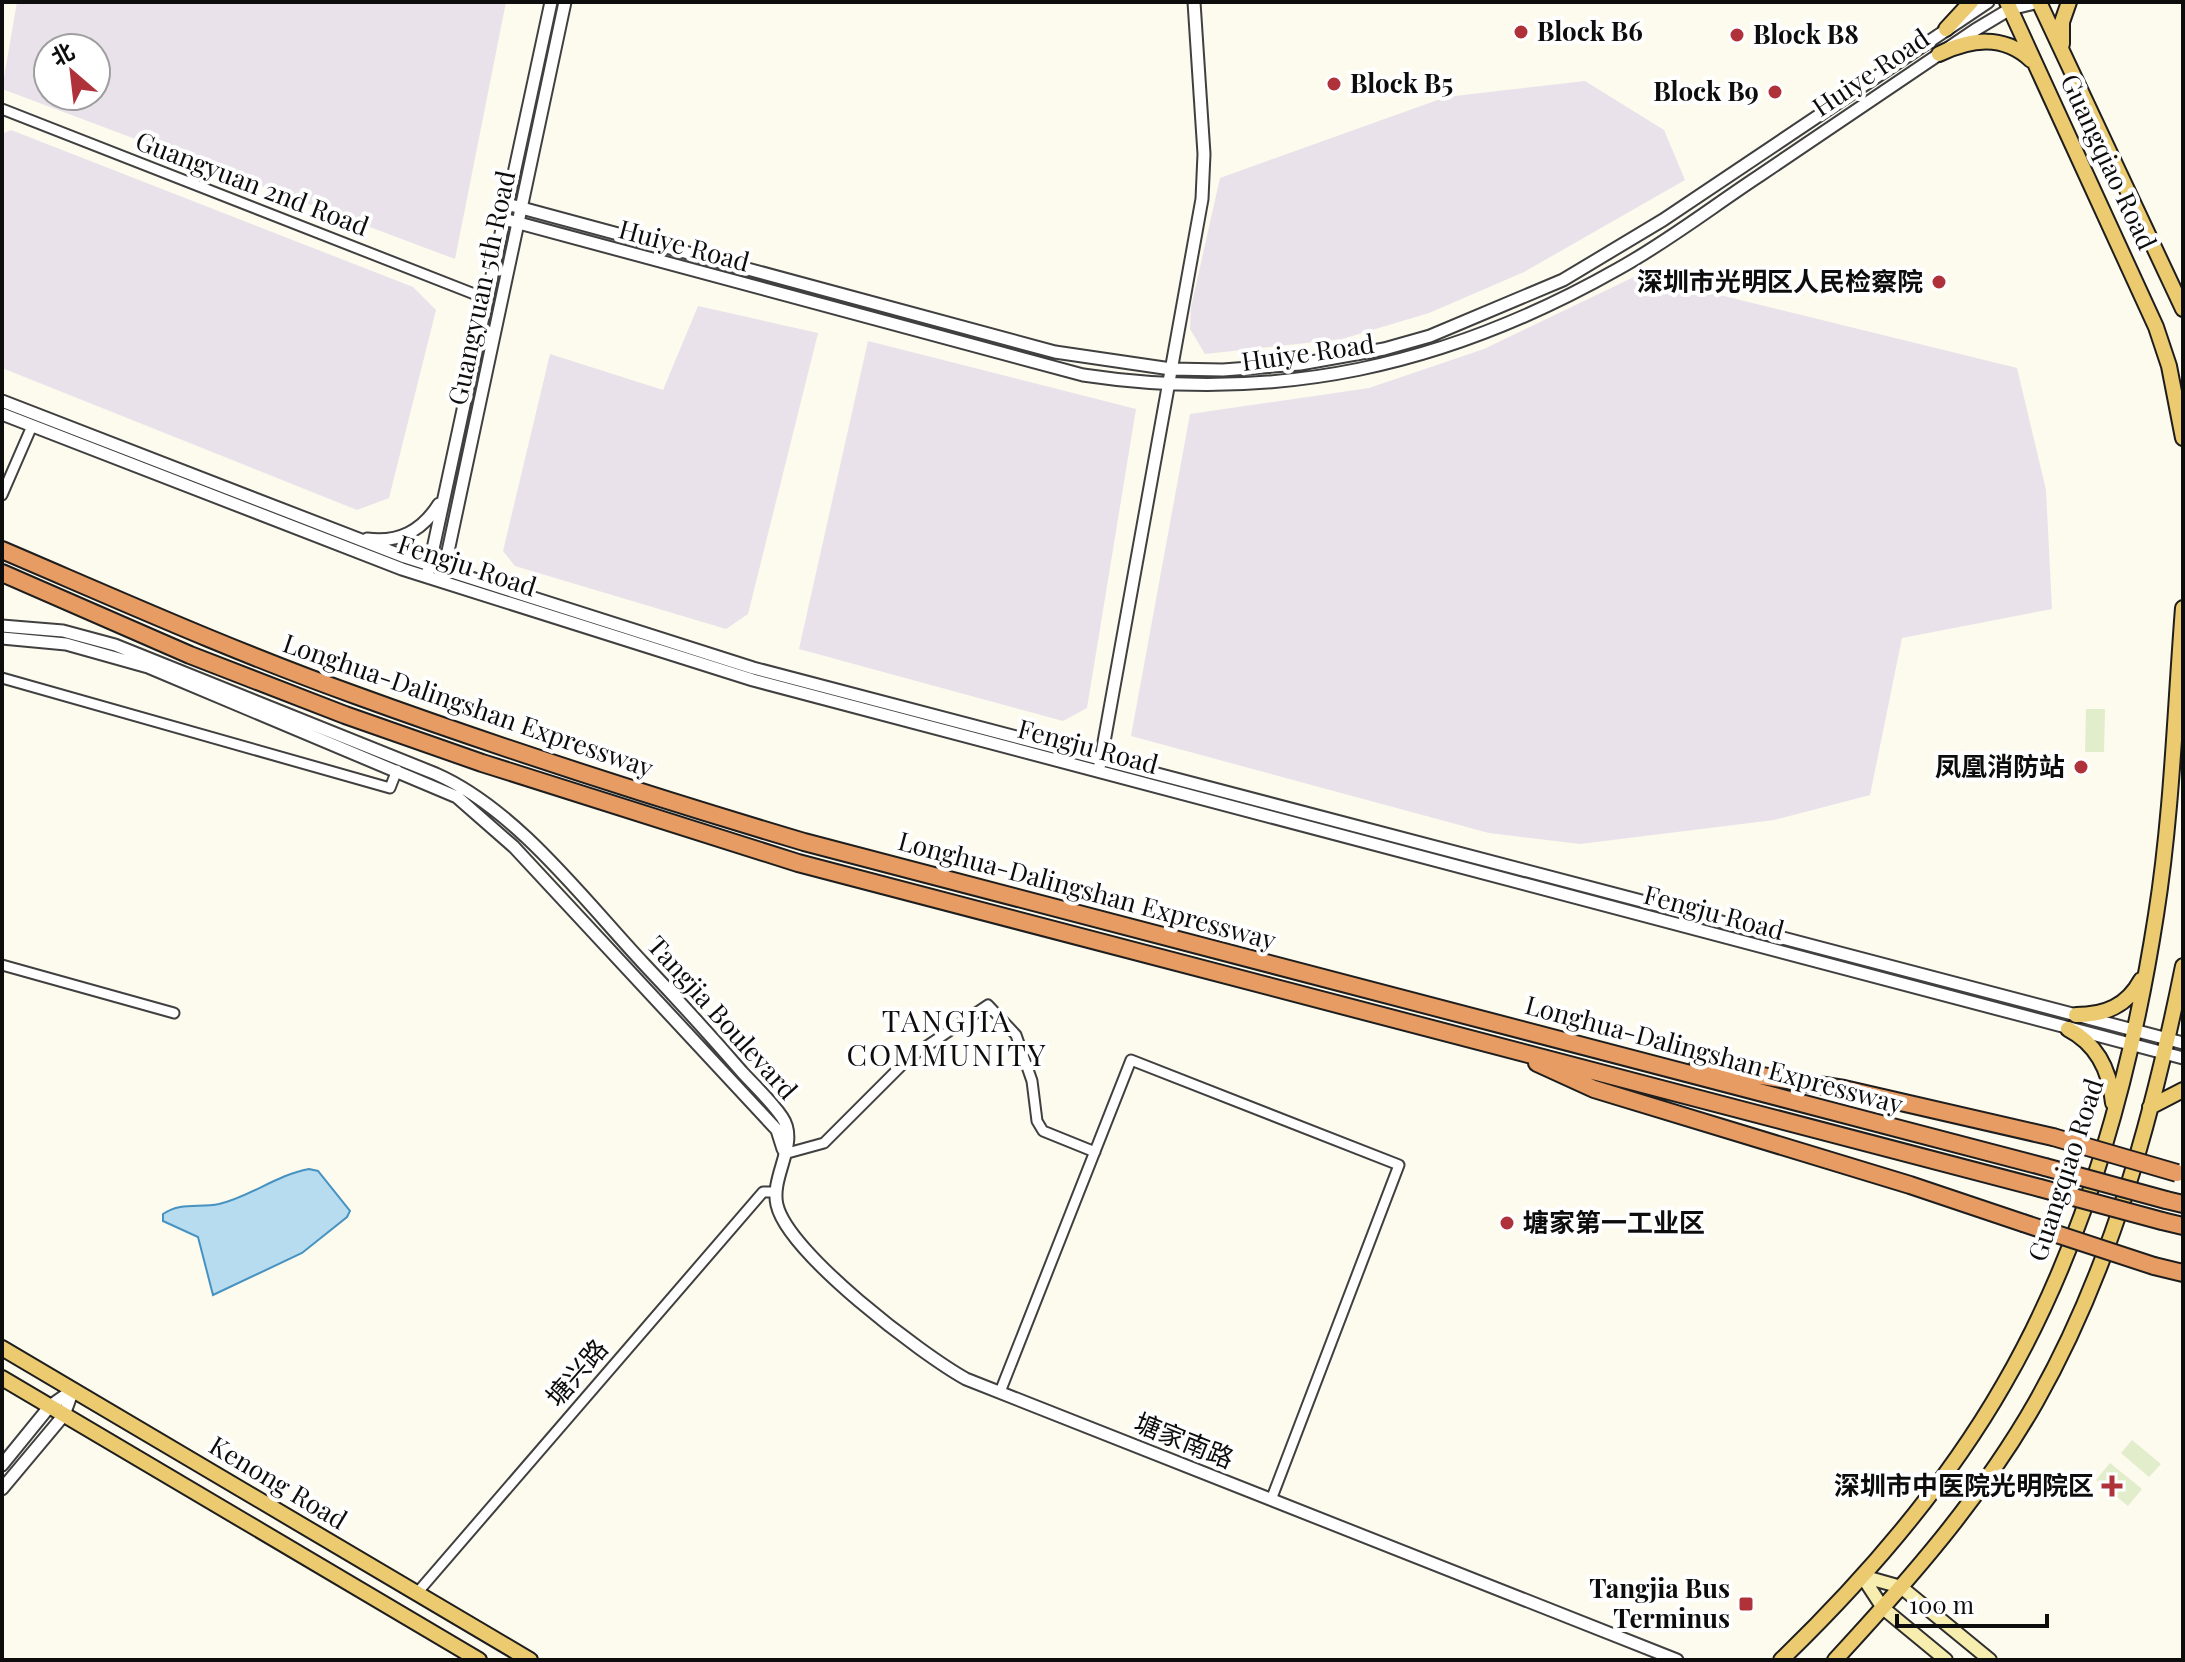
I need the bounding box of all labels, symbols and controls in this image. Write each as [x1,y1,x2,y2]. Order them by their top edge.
place label: Block B6 [1537,13,1643,48]
place label: Block B8 [1753,16,1859,51]
street label: Huiye Road [1805,20,1935,124]
marker: Block B6 [1512,23,1530,41]
marker: Block B8 [1728,26,1746,44]
north arrow [32,32,112,112]
text: 北 [45,35,79,72]
place label: Block B5 [1350,65,1453,100]
street label: Guangqiao Road [2053,68,2165,255]
place label: Block B9 [1653,73,1759,108]
marker: Block B5 [1325,75,1343,93]
marker: Block B9 [1766,83,1784,101]
street label: Guangyuan 2nd Road [131,122,374,243]
street label: Guangyuan 5th Road [439,167,523,408]
street label: Huiye Road [615,210,754,279]
place label: 深圳市光明区人民检察院 [1637,263,1923,298]
marker: 深圳市光明区人民检察院 [1930,273,1948,291]
street label: Huiye Road [1239,325,1376,378]
street label: Fengju Road [394,526,541,603]
street label: Longhua-Dalingshan Expressway [279,625,658,785]
street label: Fengju Road [1014,710,1162,781]
place label: 凤凰消防站 [1935,748,2065,783]
marker: 凤凰消防站 [2072,758,2090,776]
street label: Longhua-Dalingshan Expressway [895,822,1280,957]
street label: Fengju Road [1640,876,1788,947]
street label: Tangjia Boulevard [640,928,806,1106]
street label: Longhua-Dalingshan Expressway [1522,986,1907,1121]
district label: TANGJIA COMMUNITY [846,1000,1048,1074]
street label: Guangqiao Road [2019,1074,2111,1265]
place label: 塘家第一工业区 [1523,1204,1705,1239]
marker: 塘家第一工业区 [1498,1214,1516,1232]
street label: 塘兴路 [537,1331,615,1413]
street label: 塘家南路 [1130,1404,1239,1475]
street label: Kenong Road [204,1427,354,1537]
place label: 深圳市中医院光明院区 [1834,1467,2094,1502]
marker: 深圳市中医院光明院区 [2101,1475,2123,1497]
place label: Tangjia Bus Terminus [1589,1570,1730,1635]
scale bar [1897,1578,2047,1628]
text: 100 m [1909,1588,1974,1620]
marker: Tangjia Bus Terminus [1737,1595,1755,1613]

